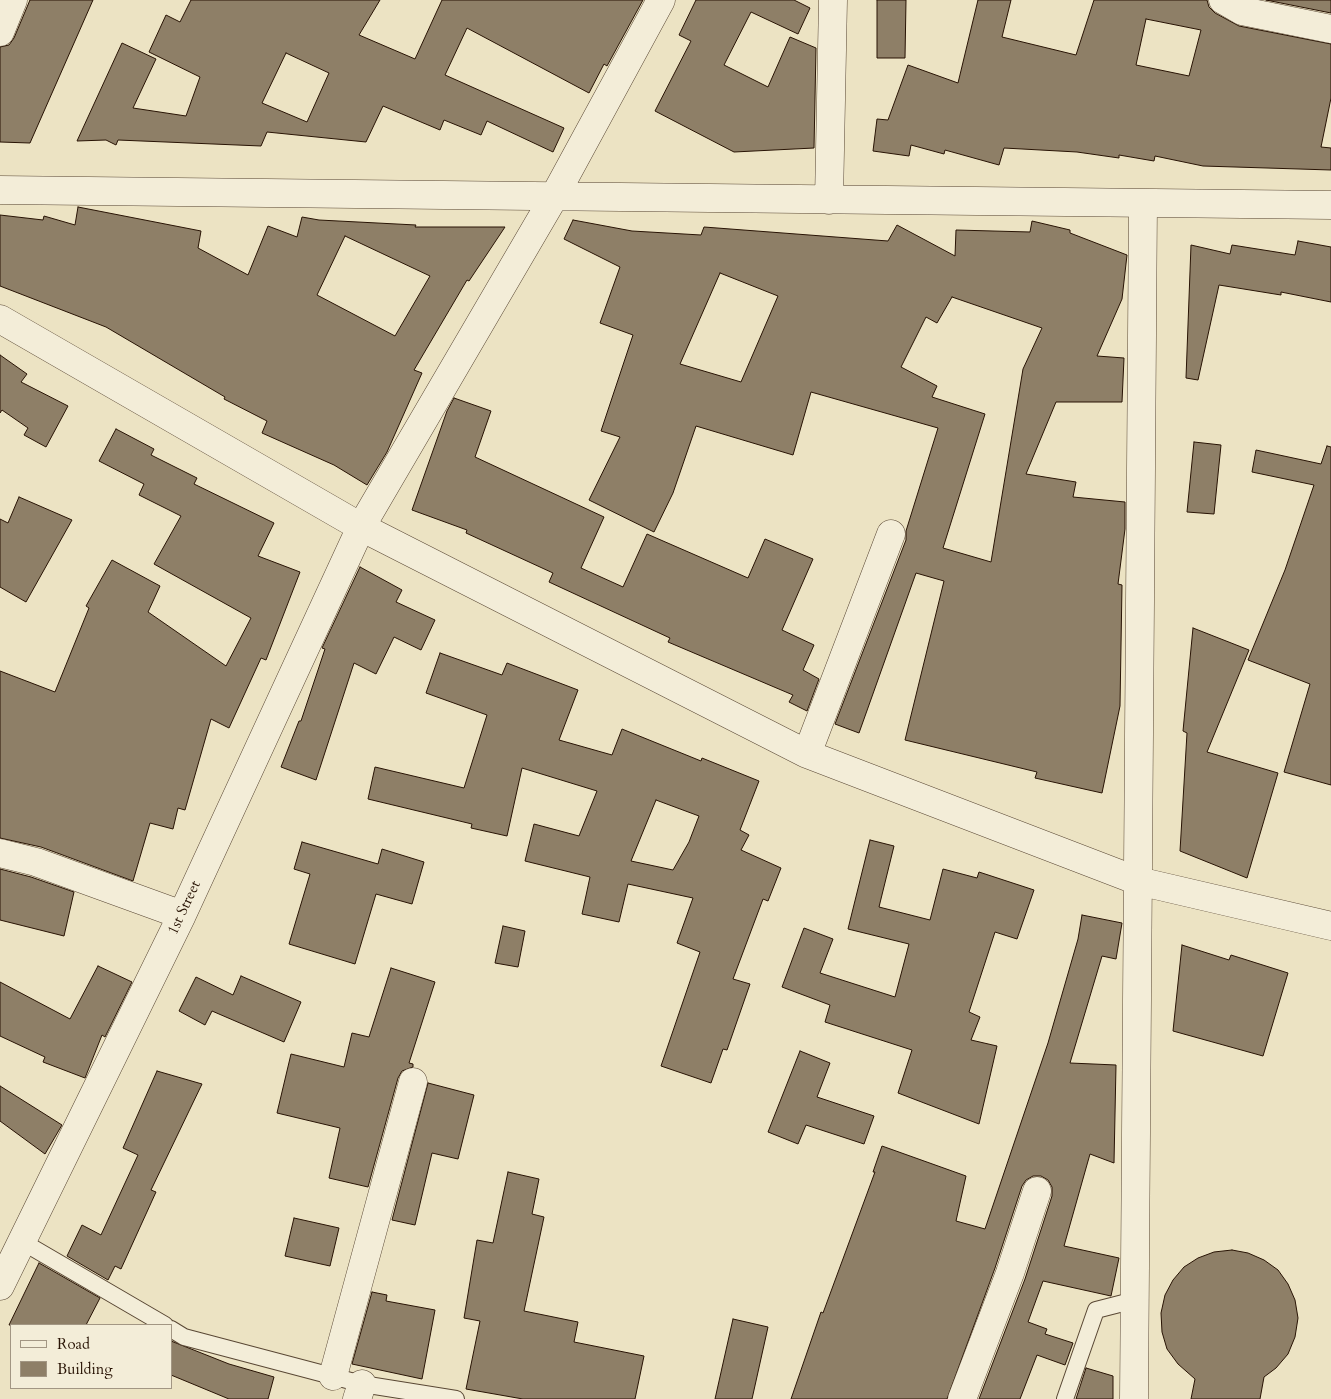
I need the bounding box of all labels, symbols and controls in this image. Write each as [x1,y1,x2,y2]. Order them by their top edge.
street label: 1st Street [165,878,205,938]
legend [10,1324,172,1389]
text: Road [57,1334,90,1354]
text: Building [57,1359,113,1379]

